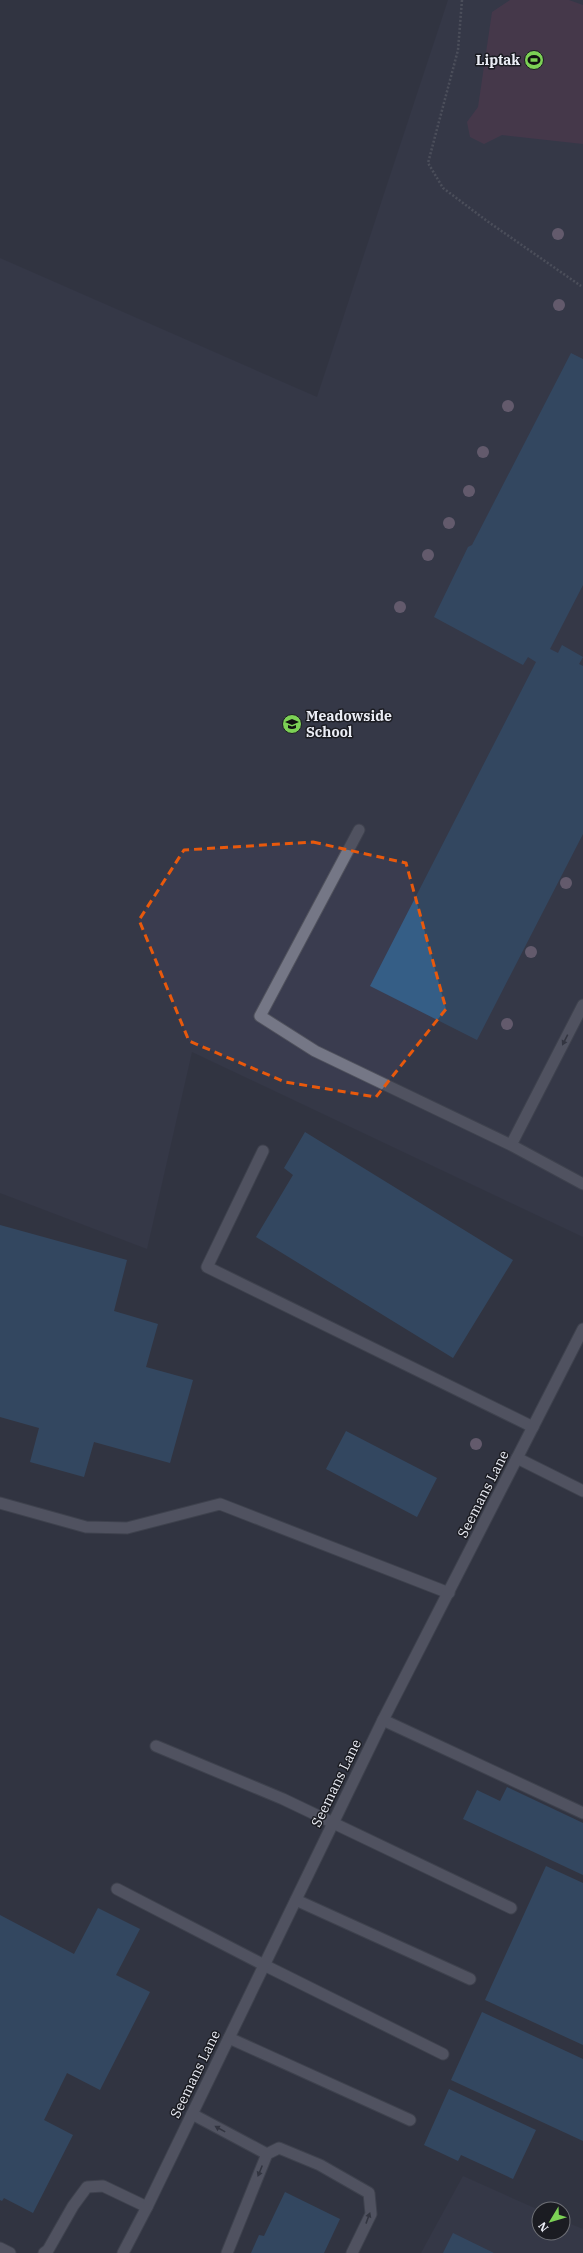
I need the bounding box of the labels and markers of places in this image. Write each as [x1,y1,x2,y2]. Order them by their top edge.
sports icon: Liptak [523,49,545,71]
place label: Liptak [476,51,520,69]
place label: Meadowside School [306,707,392,741]
school or university icon: Meadowside School [281,713,303,735]

